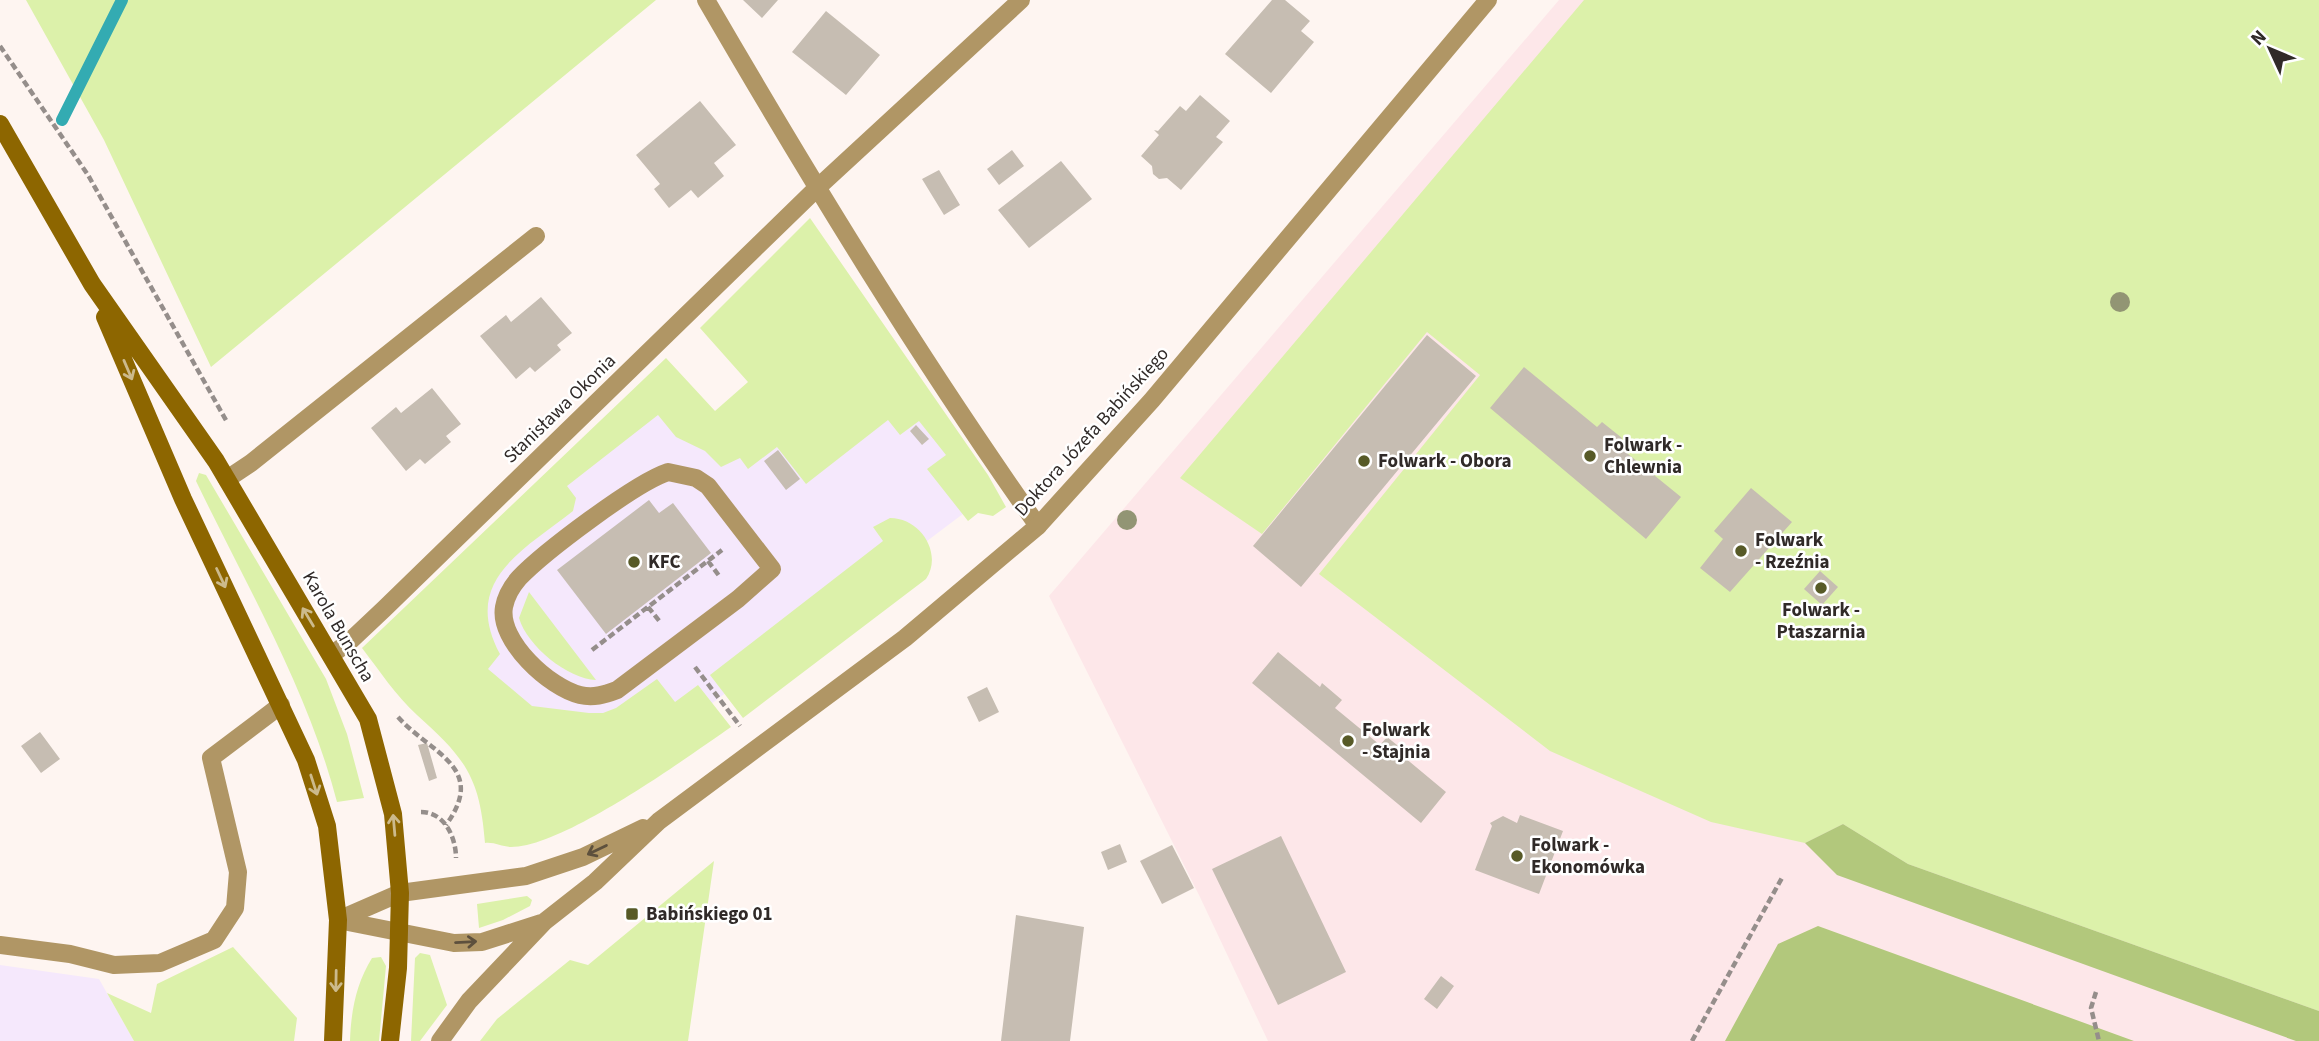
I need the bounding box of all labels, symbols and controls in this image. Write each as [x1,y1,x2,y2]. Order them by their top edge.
north arrow [2235,14,2305,84]
text: N [2245,24,2273,52]
street label: Doktora Józefa Babińskiego [1009,341,1175,523]
street label: Stanisława Okonia [498,348,622,470]
one-way arrow [122,359,135,380]
place label: Folwark - Chlewnia [1604,432,1682,481]
place label: Folwark - Obora [1378,448,1512,475]
marker: Folwark - Chlewnia [1582,448,1598,464]
marker: Folwark - Obora [1356,453,1372,469]
place label: Folwark - Rzeźnia [1755,527,1830,576]
marker: Folwark - Rzeźnia [1733,543,1749,559]
place label: KFC [648,549,681,576]
marker: KFC [626,554,642,570]
one-way arrow [214,567,228,588]
street label: Karola Bunscha [295,567,381,687]
marker: Folwark - Ptaszarnia [1813,580,1829,596]
place label: Folwark - Ptaszarnia [1777,597,1865,646]
one-way arrow [301,607,315,627]
place label: Folwark - Stajnia [1362,717,1431,766]
marker: Folwark - Stajnia [1340,733,1356,749]
one-way arrow [308,774,321,796]
one-way arrow [387,814,400,837]
place label: Folwark - Ekonomówka [1531,832,1645,881]
one-way arrow [587,844,608,858]
marker: Folwark - Ekonomówka [1509,848,1525,864]
place label: Babińskiego 01 [646,901,772,928]
marker: Babińskiego 01 [624,906,640,922]
one-way arrow [454,936,477,949]
one-way arrow [330,969,343,992]

